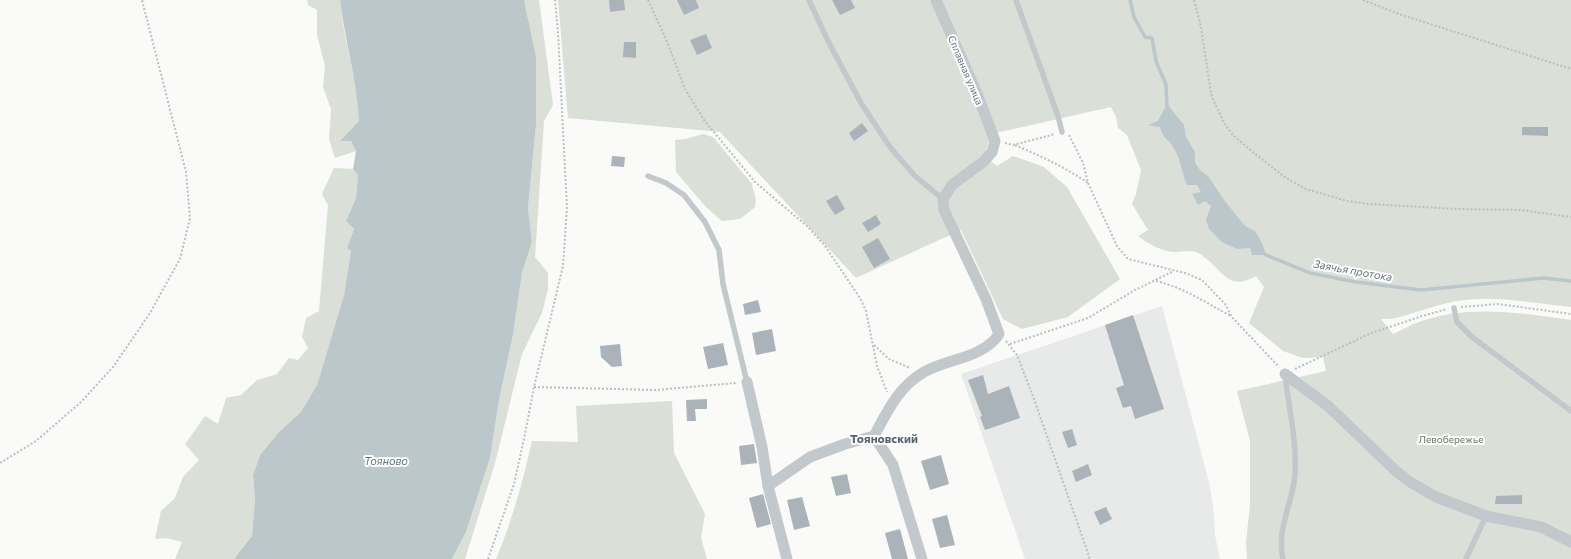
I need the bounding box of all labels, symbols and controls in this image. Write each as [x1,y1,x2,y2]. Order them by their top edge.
street label: Сплавная улица [946,33,986,107]
water label: Заячья протока [1313,257,1394,283]
district label: Тояновский [850,431,918,445]
park label: Левобережье [1419,433,1483,445]
water label: Тояново [364,454,408,467]

